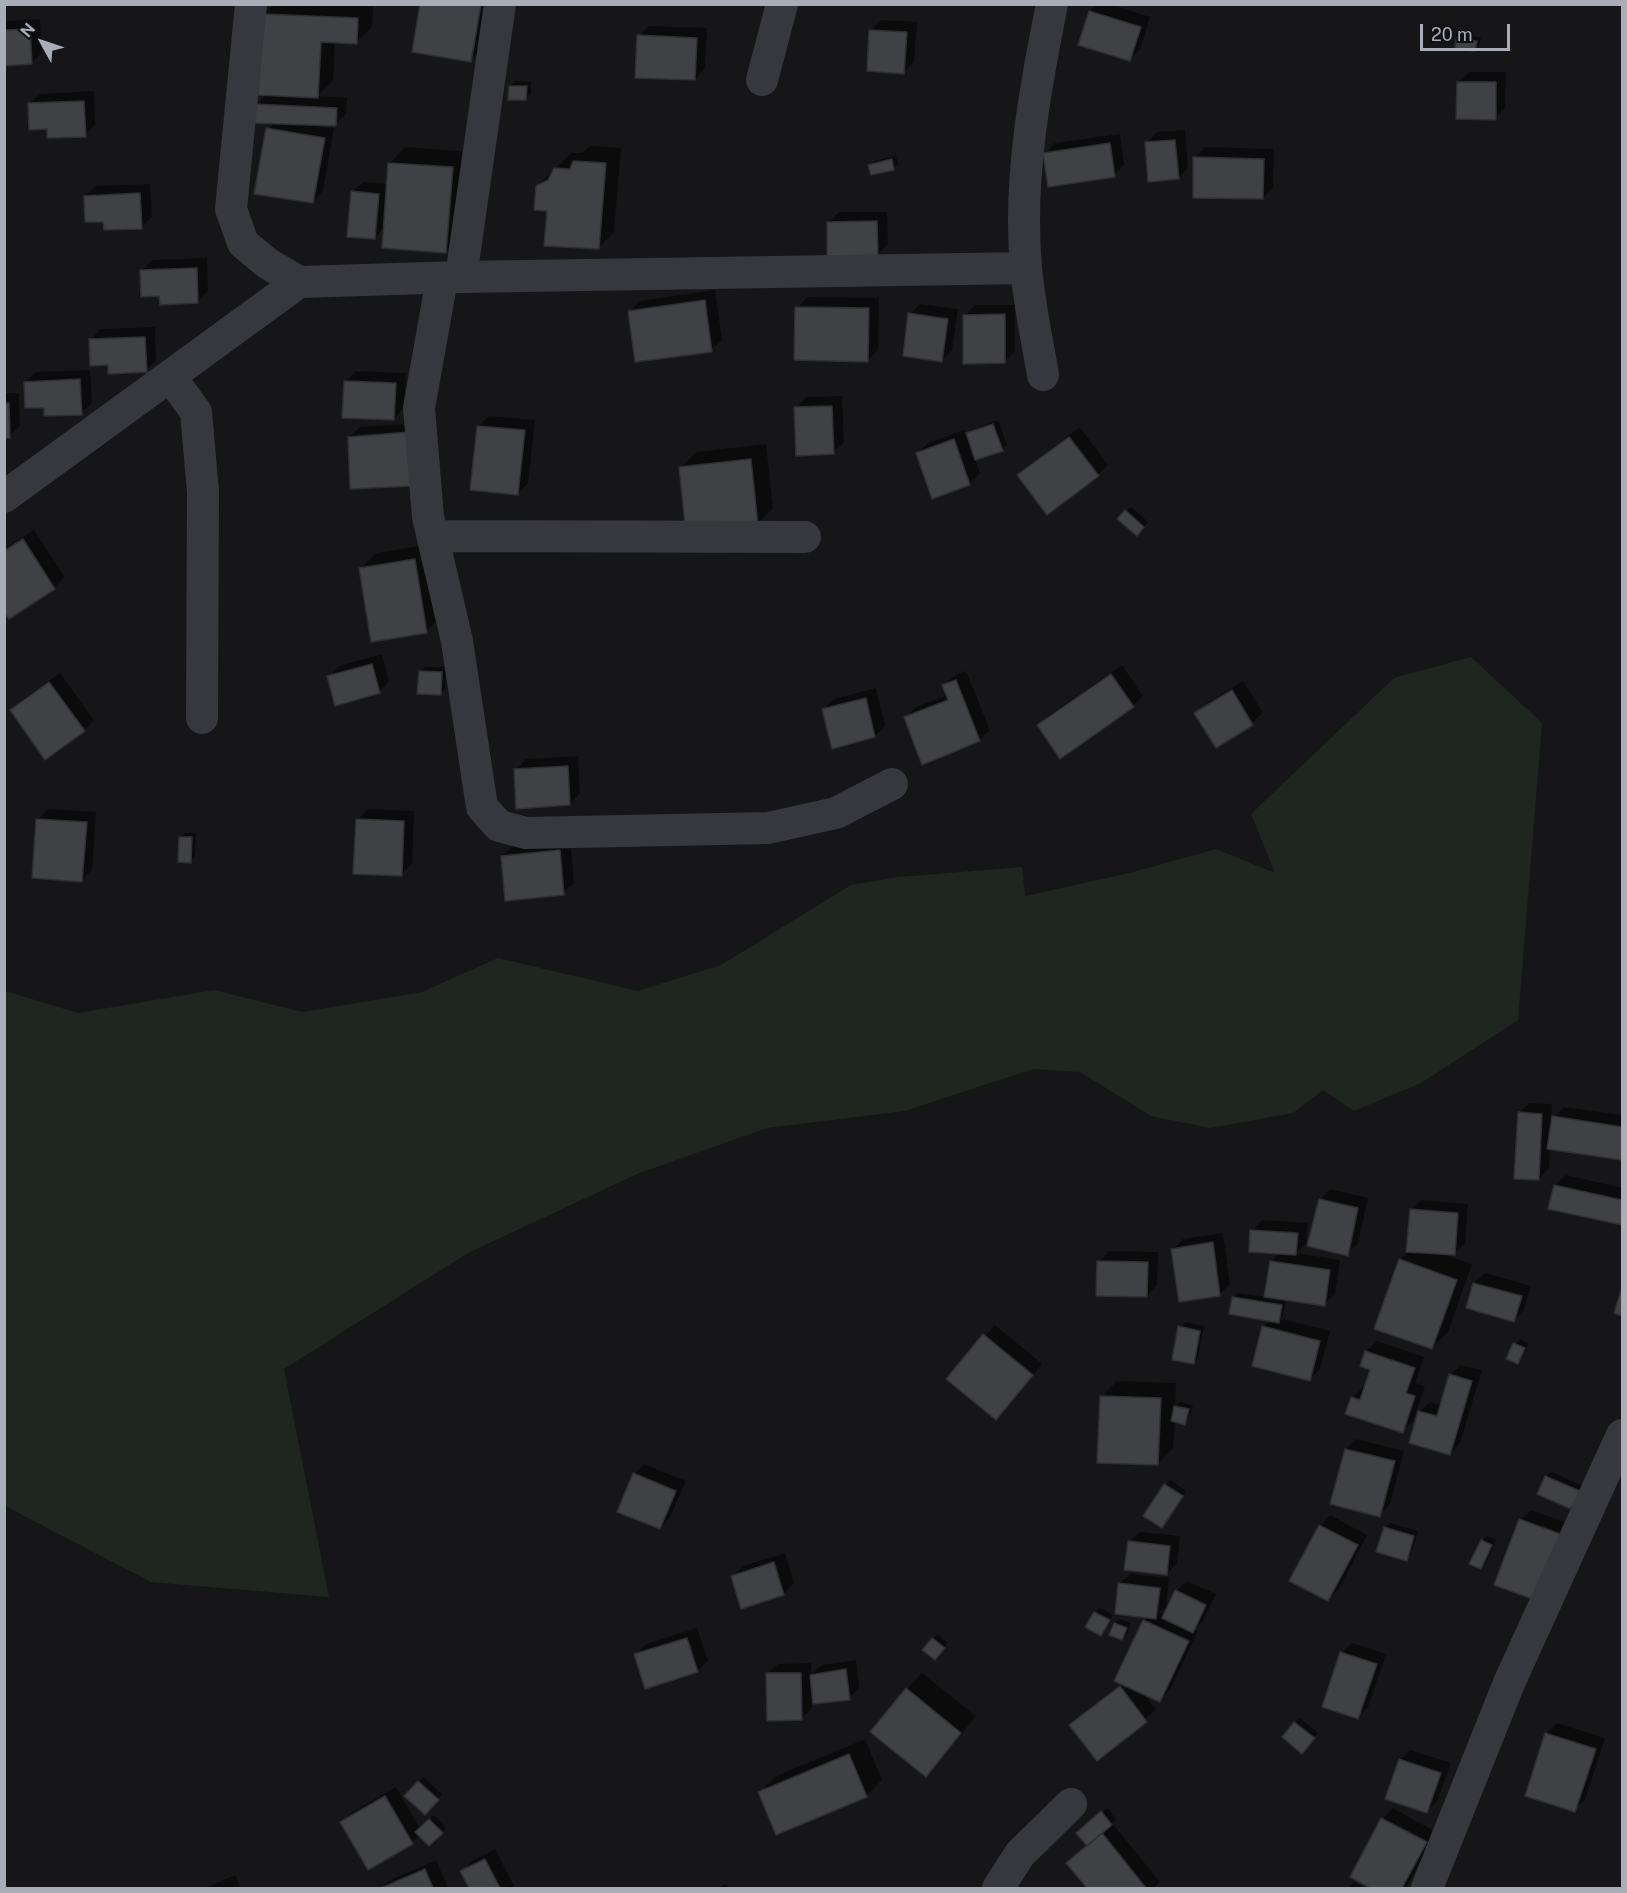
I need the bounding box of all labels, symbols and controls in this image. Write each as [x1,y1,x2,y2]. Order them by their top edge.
north arrow [12,12,72,72]
scale bar [1423,12,1513,50]
text: N [17,19,39,41]
text: 20 m [1431,24,1473,45]

